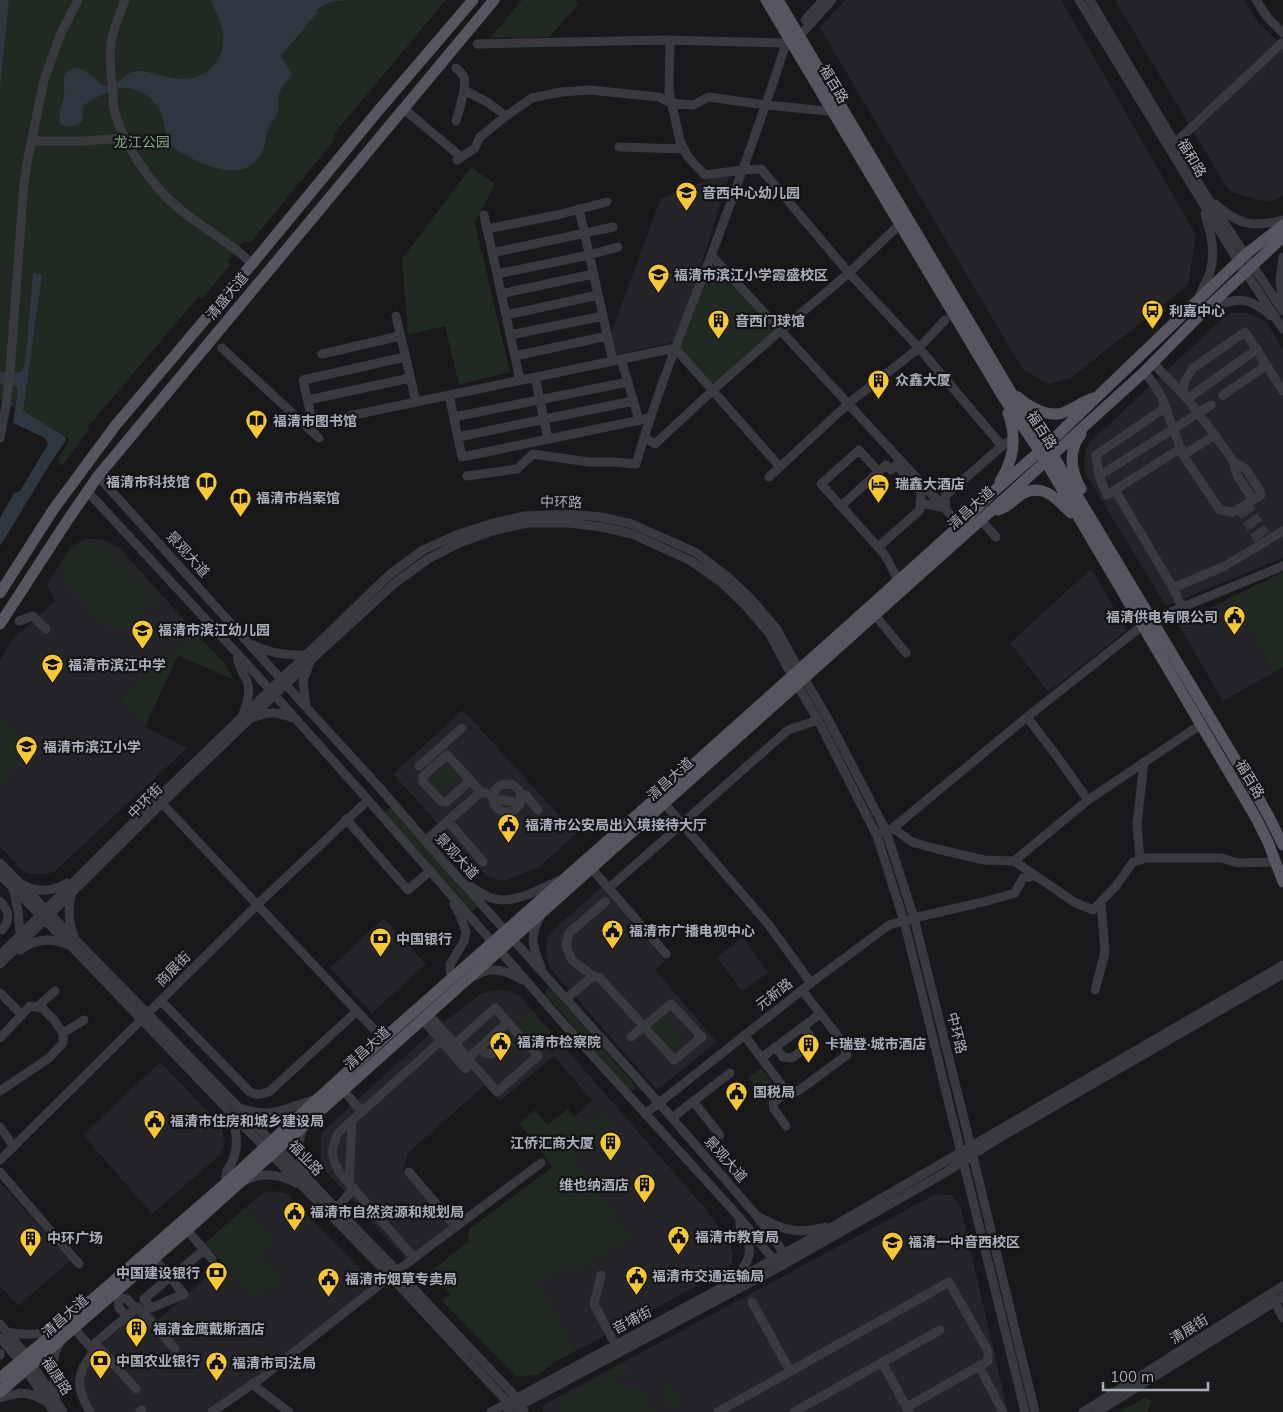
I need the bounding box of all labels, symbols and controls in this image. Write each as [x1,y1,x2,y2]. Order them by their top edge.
street label: 福百路 [815,61,853,107]
park label: 龙江公园 [114,133,170,151]
street label: 福和路 [1173,135,1211,181]
school or university icon: 音西中心幼儿园 [674,181,698,212]
place label: 音西中心幼儿园 [702,184,800,202]
school or university icon: 福清市滨江小学霞盛校区 [646,263,670,294]
place label: 福清市滨江小学霞盛校区 [674,266,828,284]
street label: 清盛大道 [202,269,252,323]
bus stop icon: 利嘉中心 [1141,299,1165,330]
place label: 利嘉中心 [1169,302,1225,320]
building icon: 音西门球馆 [707,309,731,340]
place label: 音西门球馆 [735,312,805,330]
building icon: 众鑫大厦 [867,368,891,399]
place label: 众鑫大厦 [895,371,951,389]
street label: 福百路 [1023,407,1061,453]
library icon: 福清市图书馆 [245,409,269,440]
place label: 福清市图书馆 [273,412,357,430]
library icon: 福清市科技馆 [194,470,218,501]
hotel icon: 瑞鑫大酒店 [867,472,891,503]
place label: 福清市科技馆 [106,473,190,491]
place label: 瑞鑫大酒店 [895,475,965,493]
street label: 清昌大道 [944,483,998,533]
library icon: 福清市档案馆 [228,486,252,517]
place label: 福清市档案馆 [256,489,340,507]
street label: 中环路 [540,493,582,511]
street label: 景观大道 [163,527,213,581]
public building icon: 福清供电有限公司 [1222,605,1246,636]
place label: 福清供电有限公司 [1106,608,1218,626]
school or university icon: 福清市滨江幼儿园 [130,618,154,649]
place label: 福清市滨江幼儿园 [158,621,270,639]
school or university icon: 福清市滨江中学 [40,653,64,684]
place label: 福清市滨江中学 [68,656,166,674]
school or university icon: 福清市滨江小学 [15,735,39,766]
place label: 福清市滨江小学 [43,738,141,756]
street label: 清昌大道 [643,754,697,804]
street label: 福百路 [1231,756,1269,802]
street label: 中环街 [124,780,166,822]
public building icon: 福清市公安局出入境接待大厅 [497,813,521,844]
place label: 福清市公安局出入境接待大厅 [525,816,707,834]
street label: 景观大道 [432,829,482,883]
public building icon: 福清市广播电视中心 [601,919,625,950]
place label: 福清市广播电视中心 [629,922,755,940]
bank icon: 中国银行 [368,927,392,958]
place label: 中国银行 [396,930,452,948]
street label: 商展街 [152,948,194,990]
street label: 元新路 [752,974,796,1014]
street label: 中环路 [943,1010,971,1056]
street label: 清昌大道 [340,1023,394,1073]
public building icon: 福清市检察院 [489,1030,513,1061]
building icon: 卡瑞登·城市酒店 [797,1032,821,1063]
place label: 福清市检察院 [517,1033,601,1051]
place label: 卡瑞登·城市酒店 [825,1035,927,1053]
public building icon: 国税局 [725,1080,749,1111]
place label: 国税局 [753,1083,795,1101]
public building icon: 福清市住房和城乡建设局 [142,1109,166,1140]
place label: 福清市住房和城乡建设局 [170,1112,324,1130]
building icon: 江侨汇商大厦 [598,1131,622,1162]
street label: 景观大道 [701,1132,751,1186]
place label: 江侨汇商大厦 [510,1134,594,1152]
street label: 福业路 [285,1137,327,1179]
building icon: 维也纳酒店 [633,1173,657,1204]
place label: 维也纳酒店 [559,1176,629,1194]
public building icon: 福清市自然资源和规划局 [282,1200,306,1231]
place label: 福清市自然资源和规划局 [310,1203,464,1221]
public building icon: 福清市教育局 [667,1225,691,1256]
building icon: 中环广场 [19,1226,43,1257]
place label: 福清市教育局 [695,1228,779,1246]
place label: 中环广场 [47,1229,103,1247]
school or university icon: 福清一中音西校区 [880,1230,904,1261]
place label: 福清一中音西校区 [908,1233,1020,1251]
bank icon: 中国建设银行 [204,1261,228,1292]
place label: 中国建设银行 [116,1264,200,1282]
public building icon: 福清市交通运输局 [624,1264,648,1295]
public building icon: 福清市烟草专卖局 [317,1267,341,1298]
place label: 福清市交通运输局 [652,1267,764,1285]
place label: 福清市烟草专卖局 [345,1270,457,1288]
street label: 清昌大道 [38,1291,92,1341]
street label: 音埔街 [609,1302,655,1338]
street label: 清展街 [1166,1310,1212,1348]
building icon: 福清金鹰戴斯酒店 [125,1317,149,1348]
place label: 福清金鹰戴斯酒店 [153,1320,265,1338]
bank icon: 中国农业银行 [88,1349,112,1380]
public building icon: 福清市司法局 [204,1351,228,1382]
place label: 中国农业银行 [116,1352,200,1370]
street label: 福唐路 [38,1353,76,1399]
place label: 福清市司法局 [232,1354,316,1372]
scale bar [1103,1360,1208,1392]
text: 100 m [1110,1367,1154,1386]

